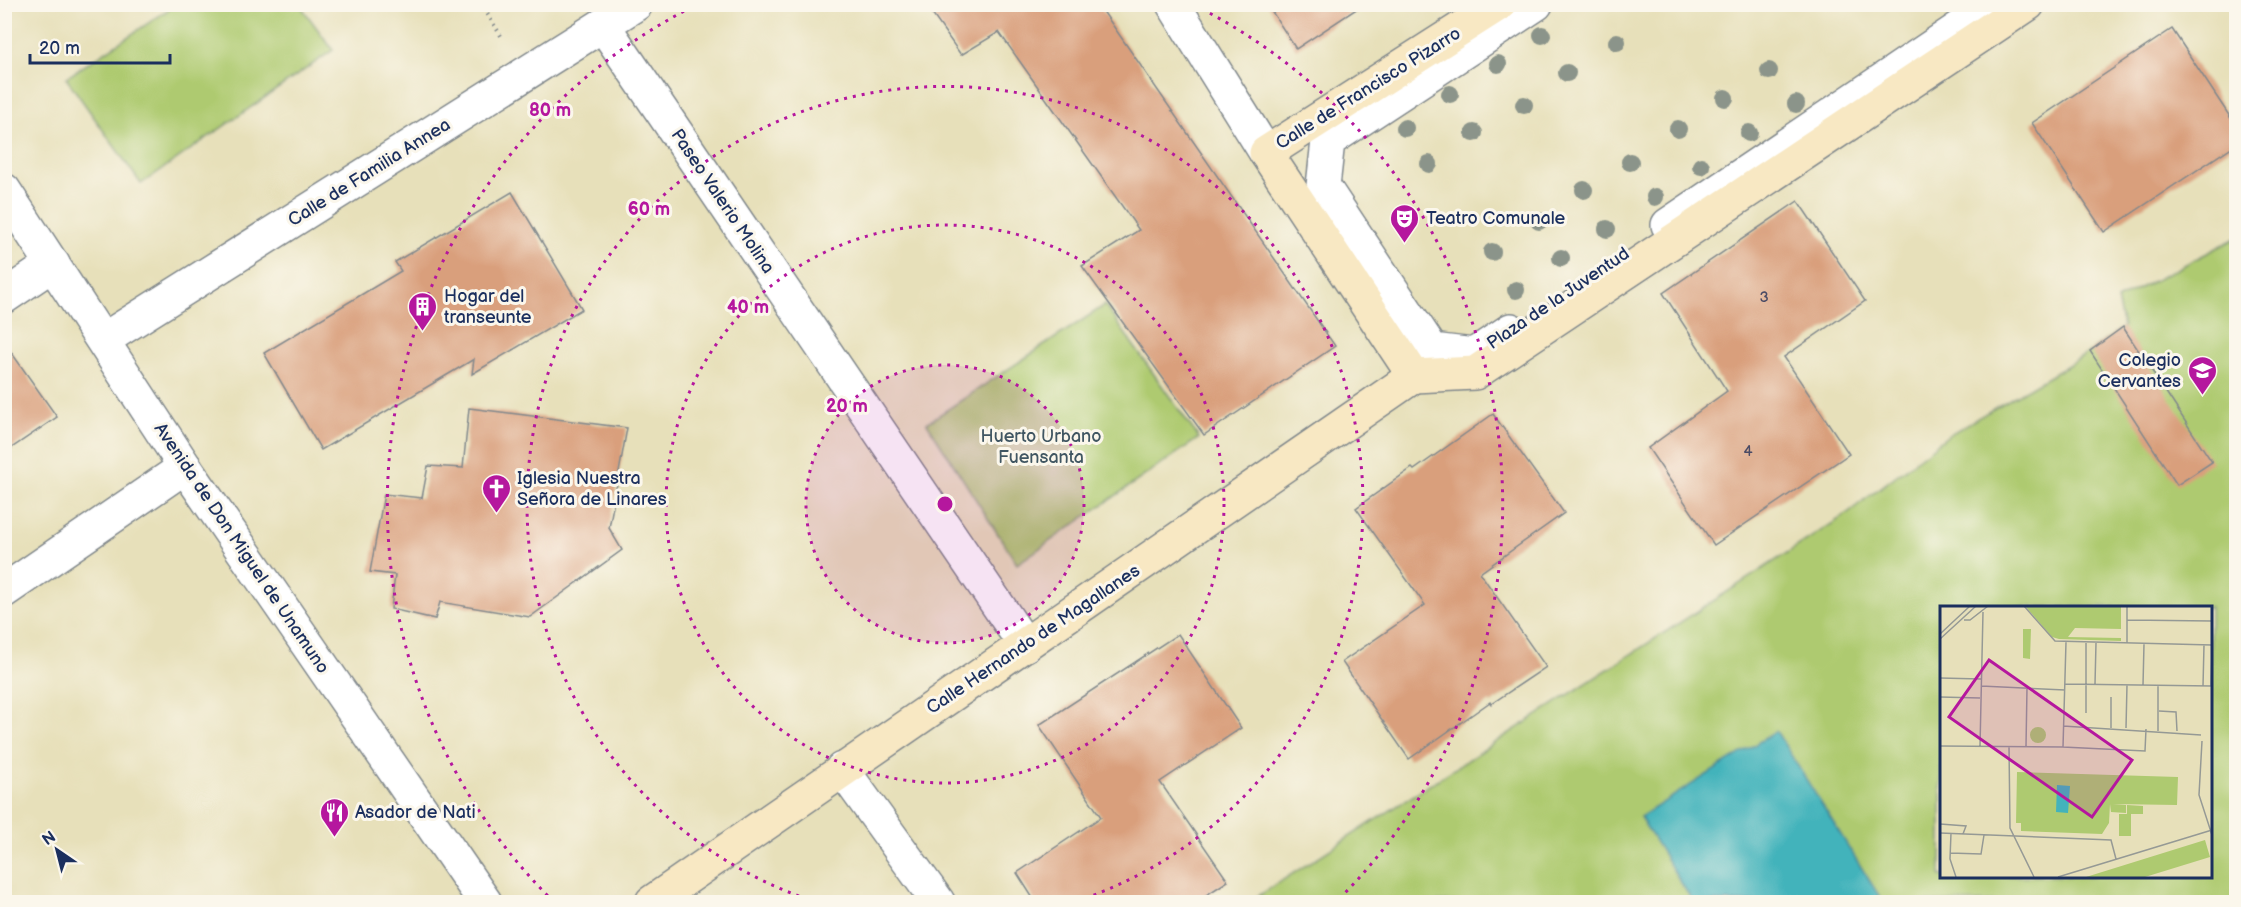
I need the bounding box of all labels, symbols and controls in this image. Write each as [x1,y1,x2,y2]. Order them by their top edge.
street label: Calle de Francisco Pizarro [1272,23,1464,154]
scale bar [30,27,170,65]
text: 20 m [39,38,80,59]
text: 80 m [529,100,571,121]
street label: Calle de Familia Annea [284,114,454,231]
street label: Paseo Valerio Molina [666,125,779,277]
text: 60 m [628,199,670,220]
theatre icon: Teatro Comunale [1389,202,1421,244]
place label: Teatro Comunale [1426,208,1566,229]
street label: Plaza de la Juventud [1483,243,1633,354]
place label: Hogar del transeunte [444,286,532,328]
house number: 3 [1759,288,1769,307]
building icon: Hogar del transeunte [407,290,439,332]
text: 40 m [727,297,769,318]
place label: Colegio Cervantes [2098,350,2181,392]
school or university icon: Colegio Cervantes [2186,354,2218,396]
text: 20 m [826,396,868,417]
street label: Avenida de Don Miguel de Unamuno [150,419,333,678]
park label: Huerto Urbano Fuensanta [981,426,1102,468]
house number: 4 [1743,442,1753,461]
place label: Iglesia Nuestra Señora de Linares [517,468,667,510]
church icon: Iglesia Nuestra Señora de Linares [480,472,512,514]
centre of rings [935,494,955,514]
street label: Calle Hernando de Magallanes [923,560,1144,719]
inset map [1940,606,2211,877]
restaurant icon: Asador de Nati [318,796,350,838]
place label: Asador de Nati [355,802,476,823]
north arrow [27,820,87,880]
text: N [39,828,60,850]

